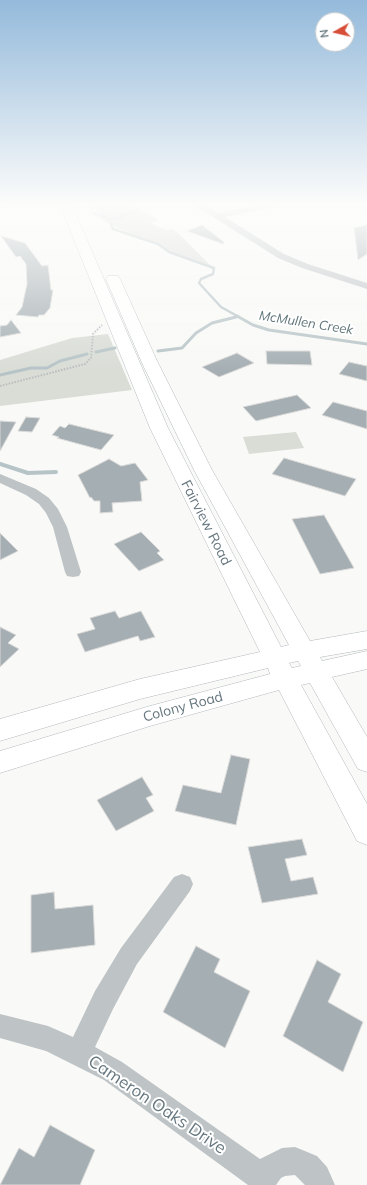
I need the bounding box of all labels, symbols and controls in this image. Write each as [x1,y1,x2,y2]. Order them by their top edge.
north arrow [315,12,355,52]
text: N [317,28,332,39]
water label: McMullen Creek [258,308,354,338]
street label: Fairview Road [177,478,235,568]
street label: Colony Road [141,688,225,726]
street label: Cameron Oaks Drive [84,1051,230,1159]

